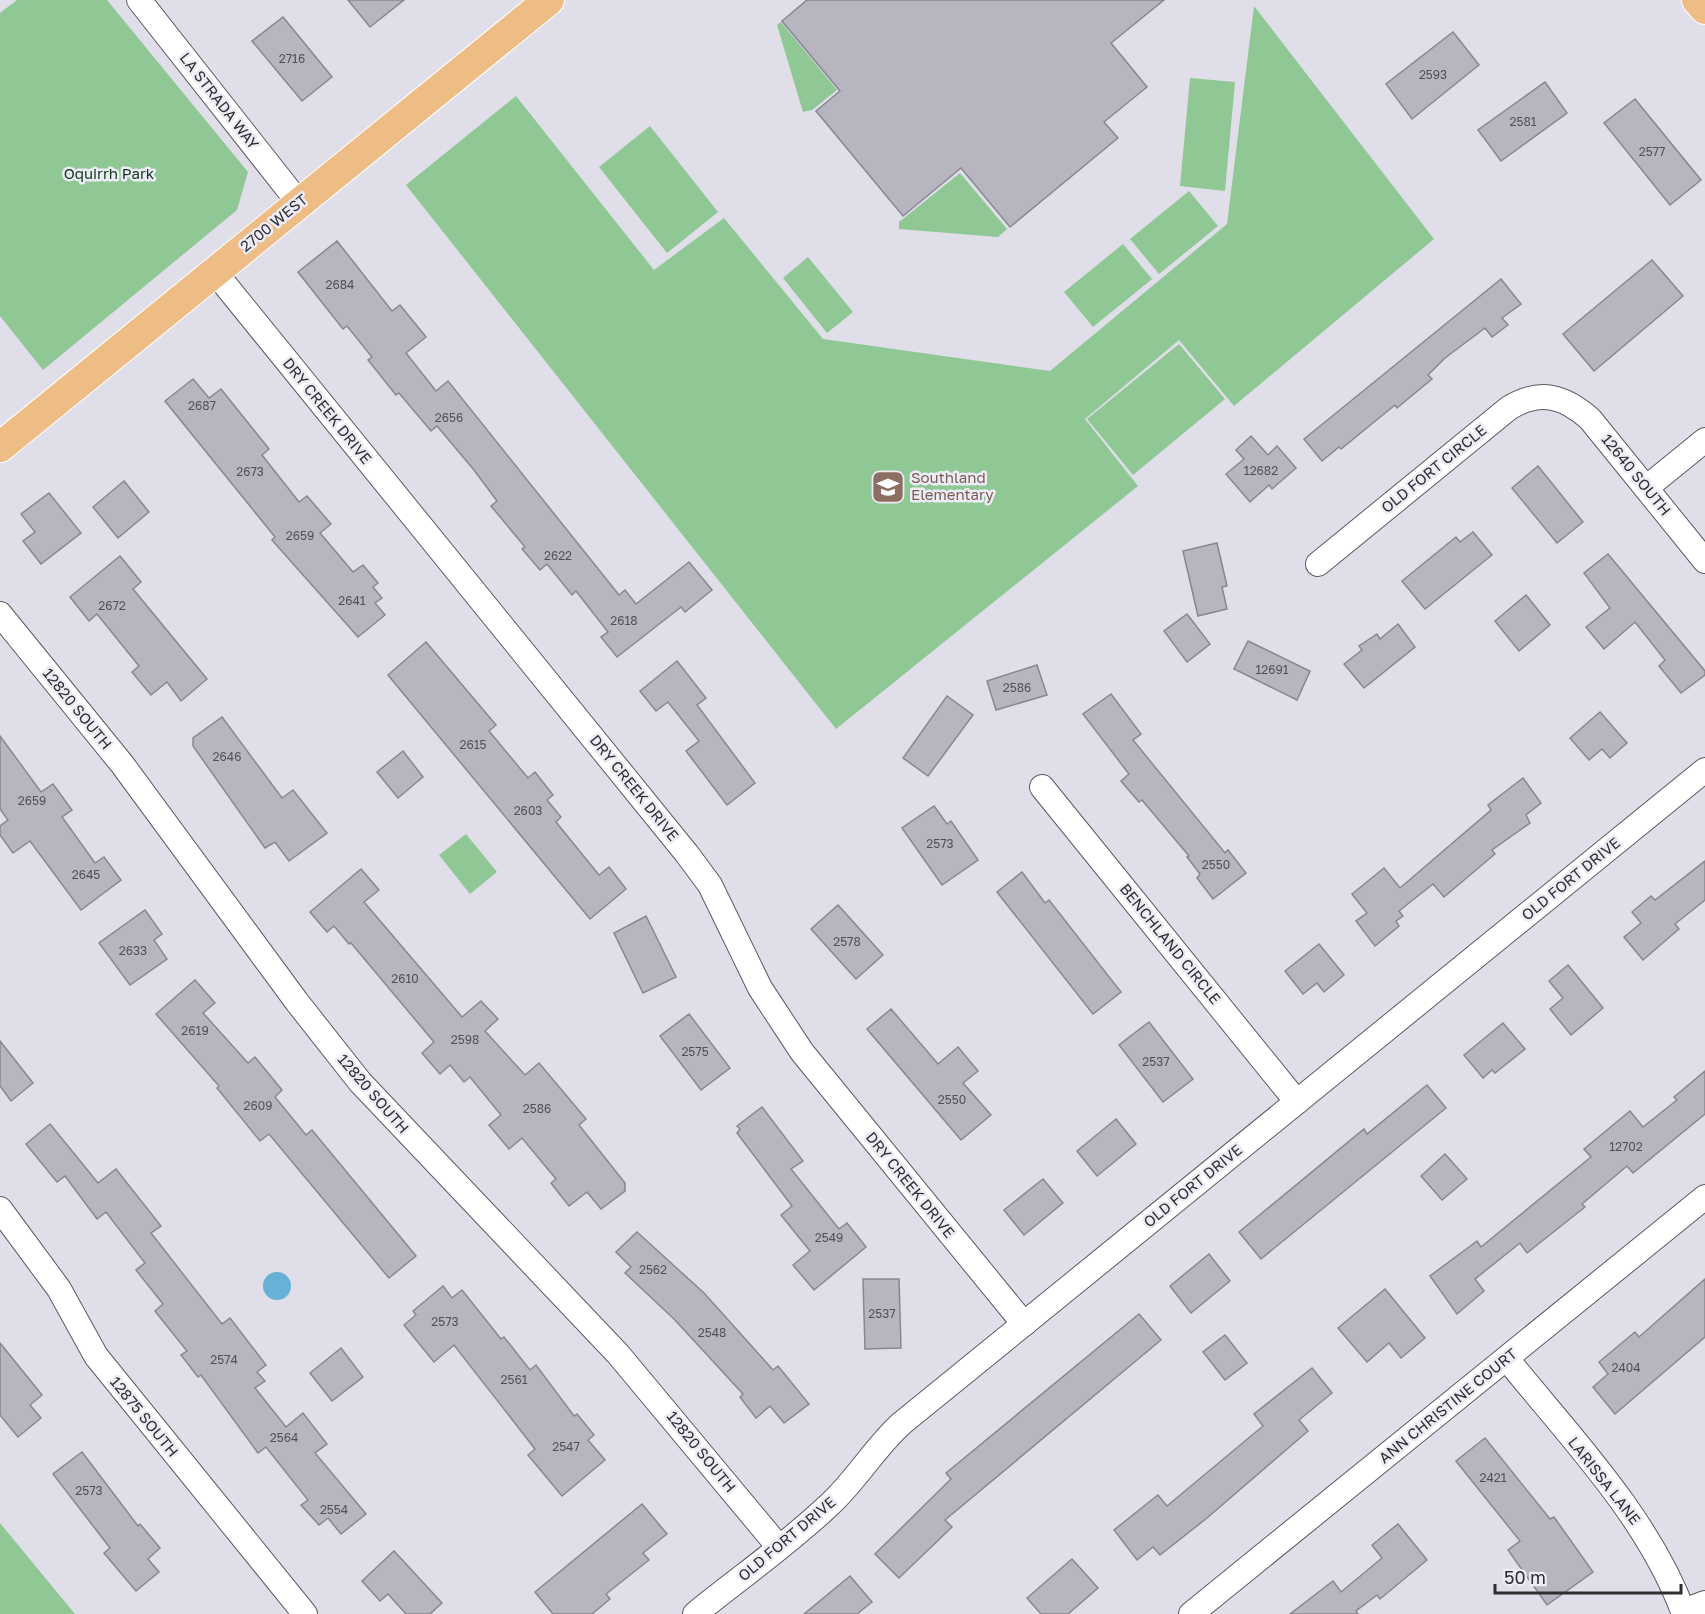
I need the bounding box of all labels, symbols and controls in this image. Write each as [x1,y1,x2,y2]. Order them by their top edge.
street label: LA STRADA WAY [177,49,263,153]
house number: 2716 [279,51,305,66]
house number: 2593 [1419,67,1447,82]
house number: 2581 [1509,114,1537,129]
house number: 2577 [1639,144,1665,159]
park label: Oquirrh Park [64,164,155,182]
street label: 2700 WEST [236,190,311,255]
house number: 2684 [326,277,354,292]
street label: DRY CREEK DRIVE [280,354,376,467]
house number: 2687 [188,398,216,413]
house number: 2656 [435,410,463,425]
street label: OLD FORT CIRCLE [1377,420,1490,516]
street label: 12640 SOUTH [1598,430,1675,519]
house number: 12682 [1244,463,1278,478]
house number: 2673 [236,464,264,479]
place label: Southland Elementary [911,468,994,503]
school or university icon: Southland Elementary [870,469,906,505]
house number: 2659 [286,528,314,543]
house number: 2622 [544,548,572,563]
house number: 2641 [338,593,366,608]
house number: 2672 [98,598,126,613]
house number: 2618 [610,613,638,628]
house number: 12691 [1255,662,1289,677]
street label: 12820 SOUTH [40,664,116,753]
house number: 2586 [1003,680,1031,695]
street label: DRY CREEK DRIVE [587,731,683,844]
house number: 2615 [459,737,487,752]
house number: 2646 [213,749,241,764]
house number: 2659 [18,793,46,808]
house number: 2603 [514,803,542,818]
street label: OLD FORT DRIVE [1517,833,1623,923]
house number: 2573 [926,836,954,851]
house number: 2550 [1202,857,1230,872]
house number: 2645 [72,867,100,882]
street label: BENCHLAND CIRCLE [1117,879,1225,1007]
house number: 2578 [833,934,861,949]
house number: 2633 [119,943,147,958]
house number: 2610 [391,971,419,986]
house number: 2619 [181,1023,209,1038]
house number: 2598 [451,1032,479,1047]
house number: 2575 [681,1044,709,1059]
street label: 12820 SOUTH [334,1050,413,1137]
house number: 2537 [1142,1054,1170,1069]
house number: 2550 [938,1092,966,1107]
house number: 2609 [244,1098,272,1113]
house number: 2586 [523,1101,551,1116]
street label: DRY CREEK DRIVE [863,1128,959,1241]
house number: 12702 [1609,1139,1643,1154]
street label: OLD FORT DRIVE [1139,1140,1245,1230]
house number: 2549 [815,1230,843,1245]
house number: 2562 [639,1262,667,1277]
house number: 2537 [868,1306,896,1321]
house number: 2573 [431,1314,459,1329]
house number: 2548 [698,1325,726,1340]
street label: ANN CHRISTINE COURT [1375,1344,1520,1466]
house number: 2574 [210,1352,238,1367]
house number: 2404 [1611,1360,1641,1375]
house number: 2561 [500,1372,528,1387]
street label: 12875 SOUTH [107,1373,183,1460]
street label: 12820 SOUTH [664,1407,740,1496]
house number: 2564 [270,1430,298,1445]
street label: LARISSA LANE [1565,1433,1645,1528]
house number: 2547 [552,1439,580,1454]
house number: 2421 [1479,1470,1507,1485]
house number: 2573 [75,1483,103,1498]
street label: OLD FORT DRIVE [734,1492,839,1584]
house number: 2554 [320,1502,348,1517]
scale bar [1495,1557,1681,1595]
text: 50 m [1504,1566,1546,1588]

